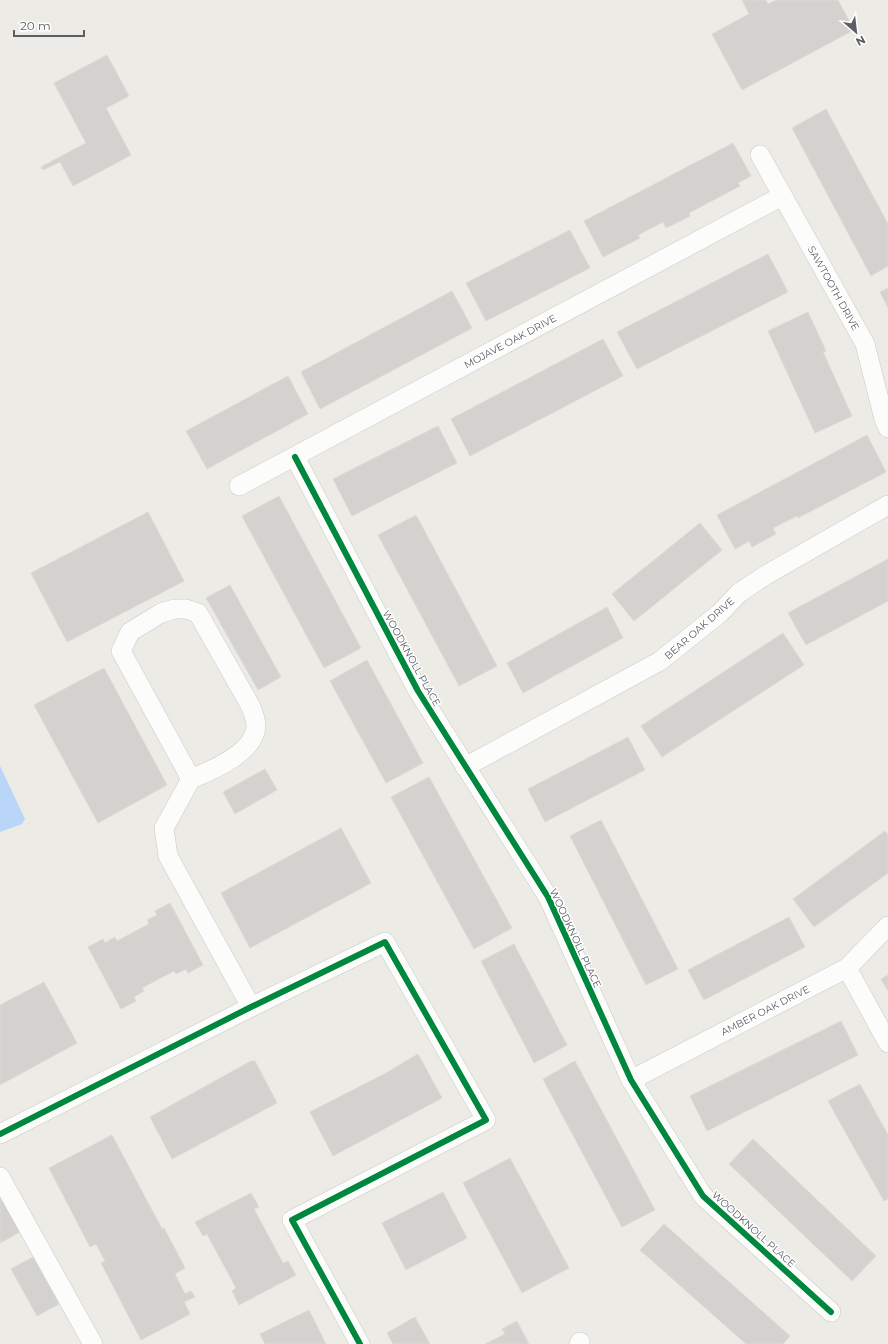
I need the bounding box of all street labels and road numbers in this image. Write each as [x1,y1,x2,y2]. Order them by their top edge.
street label: SAWTOOTH DRIVE [805,244,862,333]
street label: MOJAVE OAK DRIVE [462,311,559,371]
street label: BEAR OAK DRIVE [662,594,737,662]
street label: WOODKNOLL PLACE [380,608,444,709]
street label: WOODKNOLL PLACE [547,887,604,990]
street label: AMBER OAK DRIVE [719,982,812,1038]
street label: WOODKNOLL PLACE [709,1188,798,1270]

